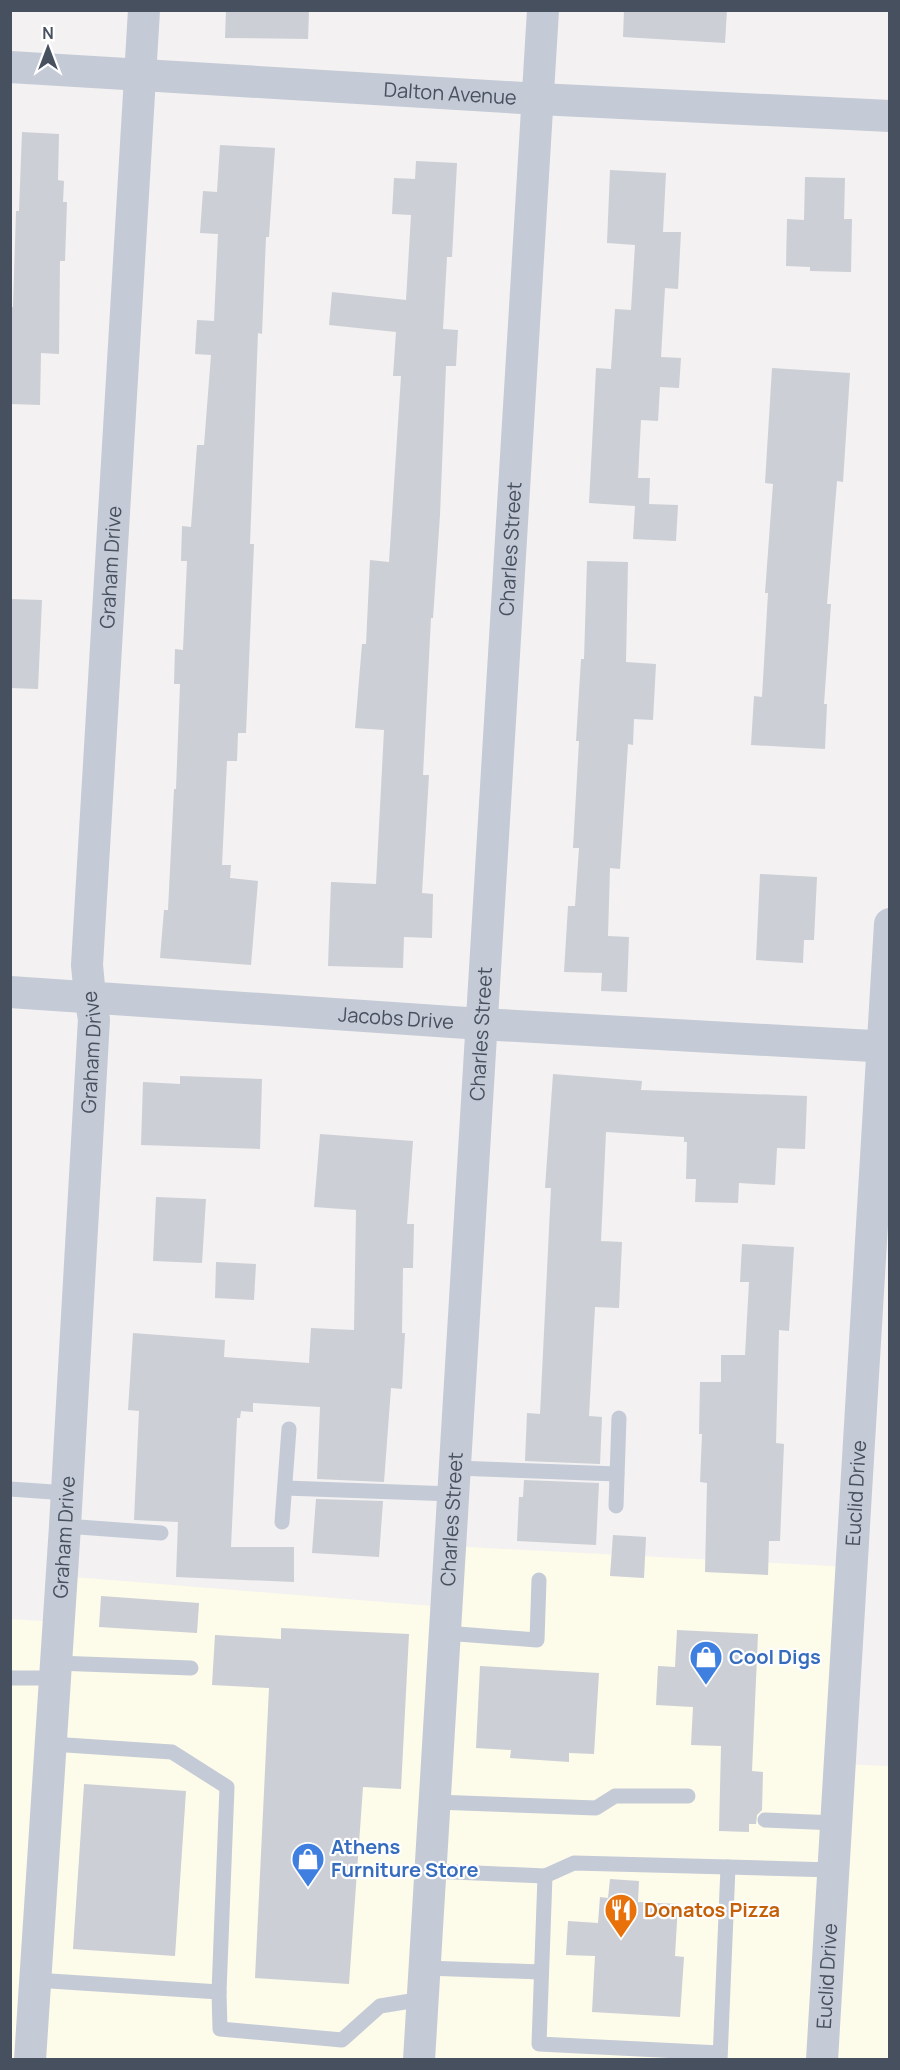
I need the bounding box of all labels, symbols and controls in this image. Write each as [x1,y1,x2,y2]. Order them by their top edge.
north arrow [18,18,78,78]
text: N [42,22,54,44]
street label: Dalton Avenue [383,76,517,111]
street label: Charles Street [492,481,527,617]
street label: Graham Drive [93,505,127,629]
street label: Charles Street [463,966,498,1102]
street label: Graham Drive [75,990,107,1114]
street label: Jacobs Drive [337,1000,455,1035]
street label: Euclid Drive [839,1439,872,1547]
street label: Charles Street [434,1451,469,1587]
street label: Graham Drive [46,1475,81,1599]
shop icon: Cool Digs [688,1639,724,1686]
place label: Cool Digs [729,1643,821,1670]
place label: Athens Furniture Store [331,1833,479,1883]
shop icon: Athens Furniture Store [290,1841,326,1888]
restaurant icon: Donatos Pizza [603,1892,639,1939]
place label: Donatos Pizza [644,1896,780,1923]
street label: Euclid Drive [810,1922,843,2030]

